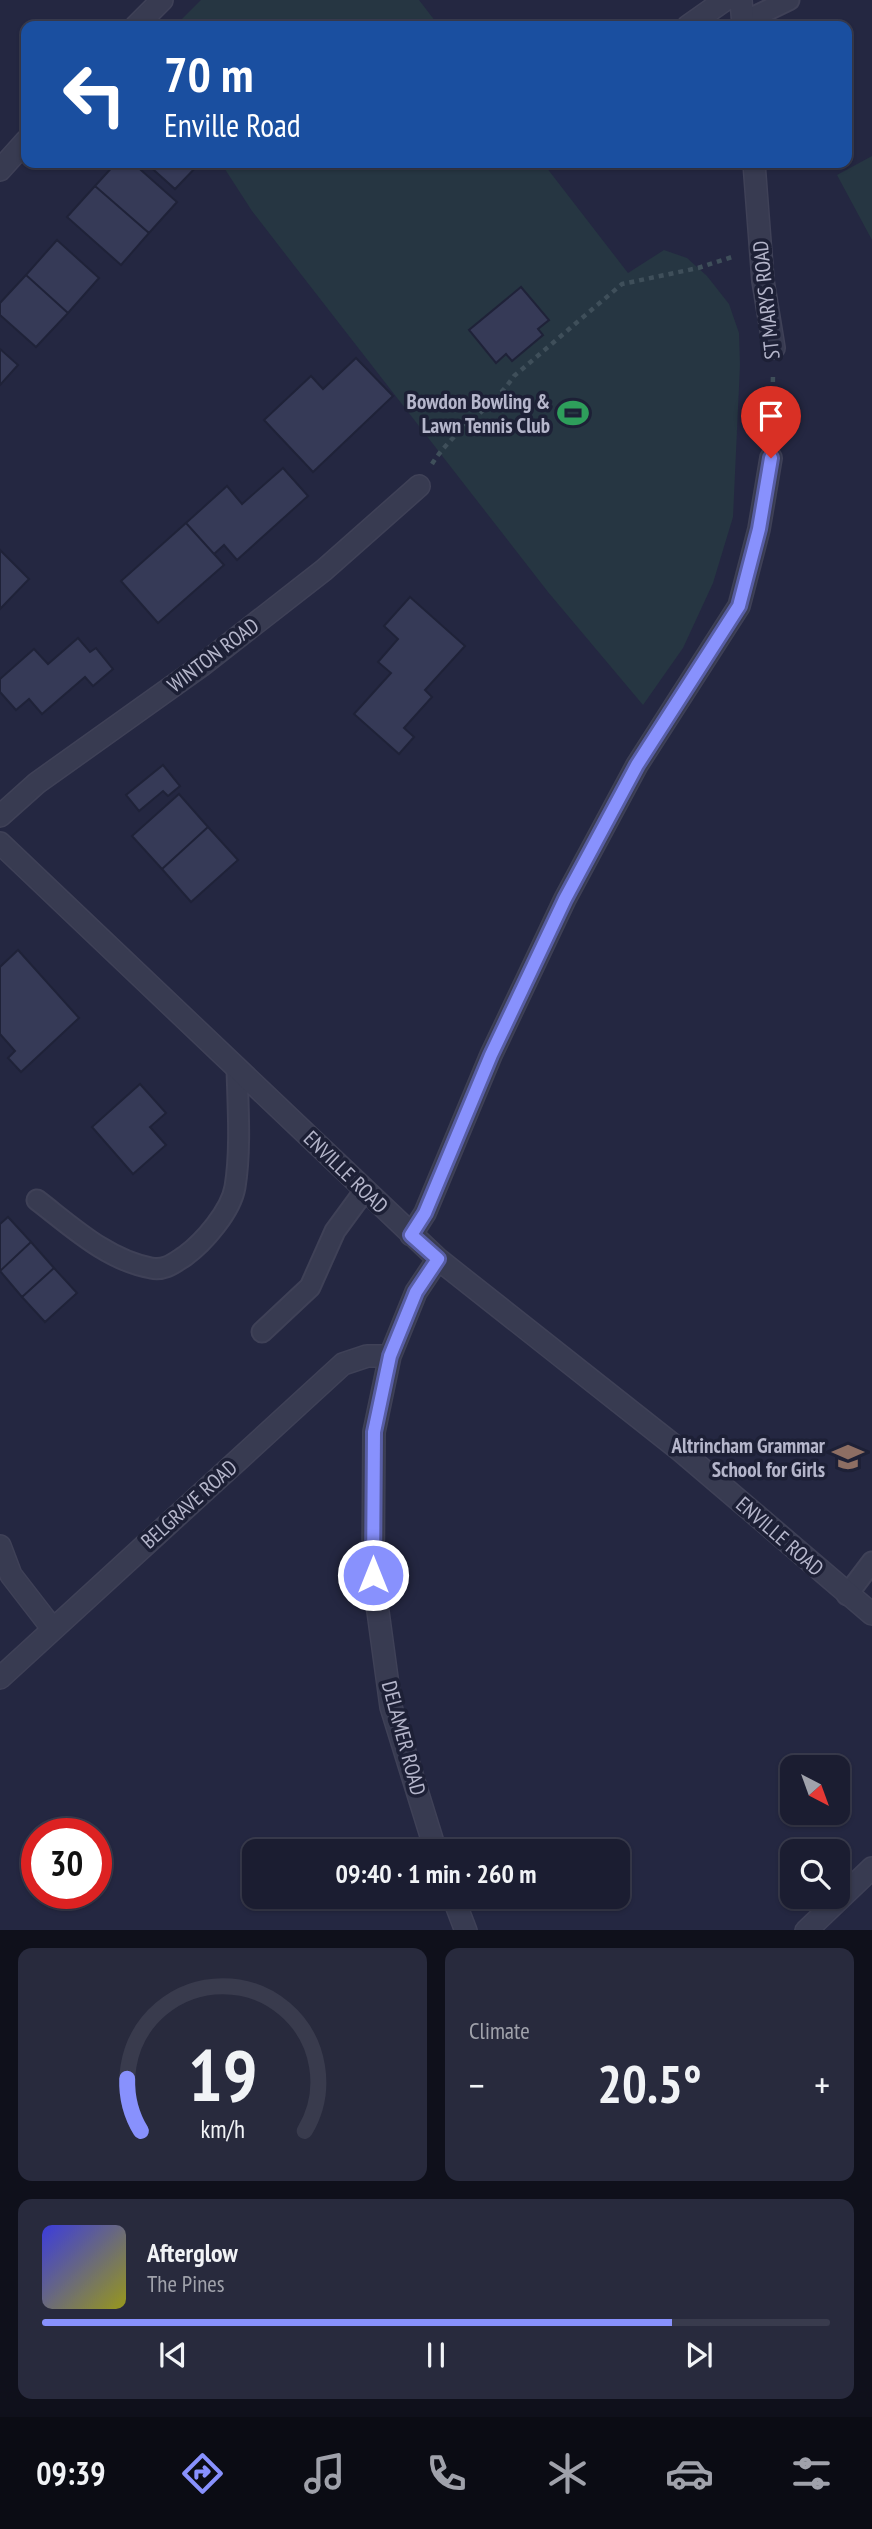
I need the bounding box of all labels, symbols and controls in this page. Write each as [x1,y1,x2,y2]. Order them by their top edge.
text: 70 m [164,42,253,106]
icon: left [49,49,140,140]
text: Enville Road [164,104,301,146]
street label: ST MARYS ROAD [746,239,786,361]
pin [741,386,801,458]
place label: Bowdon Bowling & Lawn Tennis Club [407,388,550,439]
sports icon: Bowdon Bowling & Lawn Tennis Club [556,396,590,430]
icon: arrive [752,397,790,435]
street label: WINTON ROAD [162,612,264,698]
street label: ENVILLE ROAD [298,1125,394,1219]
place label: Altrincham Grammar School for Girls [670,1432,826,1483]
school or university icon: Altrincham Grammar School for Girls [831,1440,865,1474]
street label: BELGRAVE ROAD [135,1454,243,1554]
street label: ENVILLE ROAD [731,1491,829,1581]
position arrow [336,1538,410,1612]
street label: DELAMER ROAD [376,1678,432,1798]
north arrow [780,1755,850,1825]
map controls [780,1755,850,1909]
speed limit sign: 30 [21,1818,112,1909]
button: search [780,1839,850,1909]
text: 09:40 · 1 min · 260 m [336,1857,536,1890]
text: Climate [469,2016,530,2045]
text: 19 [188,2027,257,2121]
text: 20.5° [597,2050,702,2117]
text: − [469,2060,485,2109]
text: + [814,2060,830,2109]
text: km/h [200,2112,245,2144]
text: Afterglow [147,2236,238,2269]
text: The Pines [147,2269,225,2298]
icon: previous [154,2336,192,2374]
icon: pause [417,2336,455,2374]
icon: next [680,2336,718,2374]
icon: directions [178,2449,227,2498]
icon: music [300,2449,349,2498]
icon: phone [422,2449,471,2498]
icon: climate [543,2449,592,2498]
icon: car [665,2449,714,2498]
icon: filters [787,2449,836,2498]
text: 09:39 [36,2452,106,2494]

